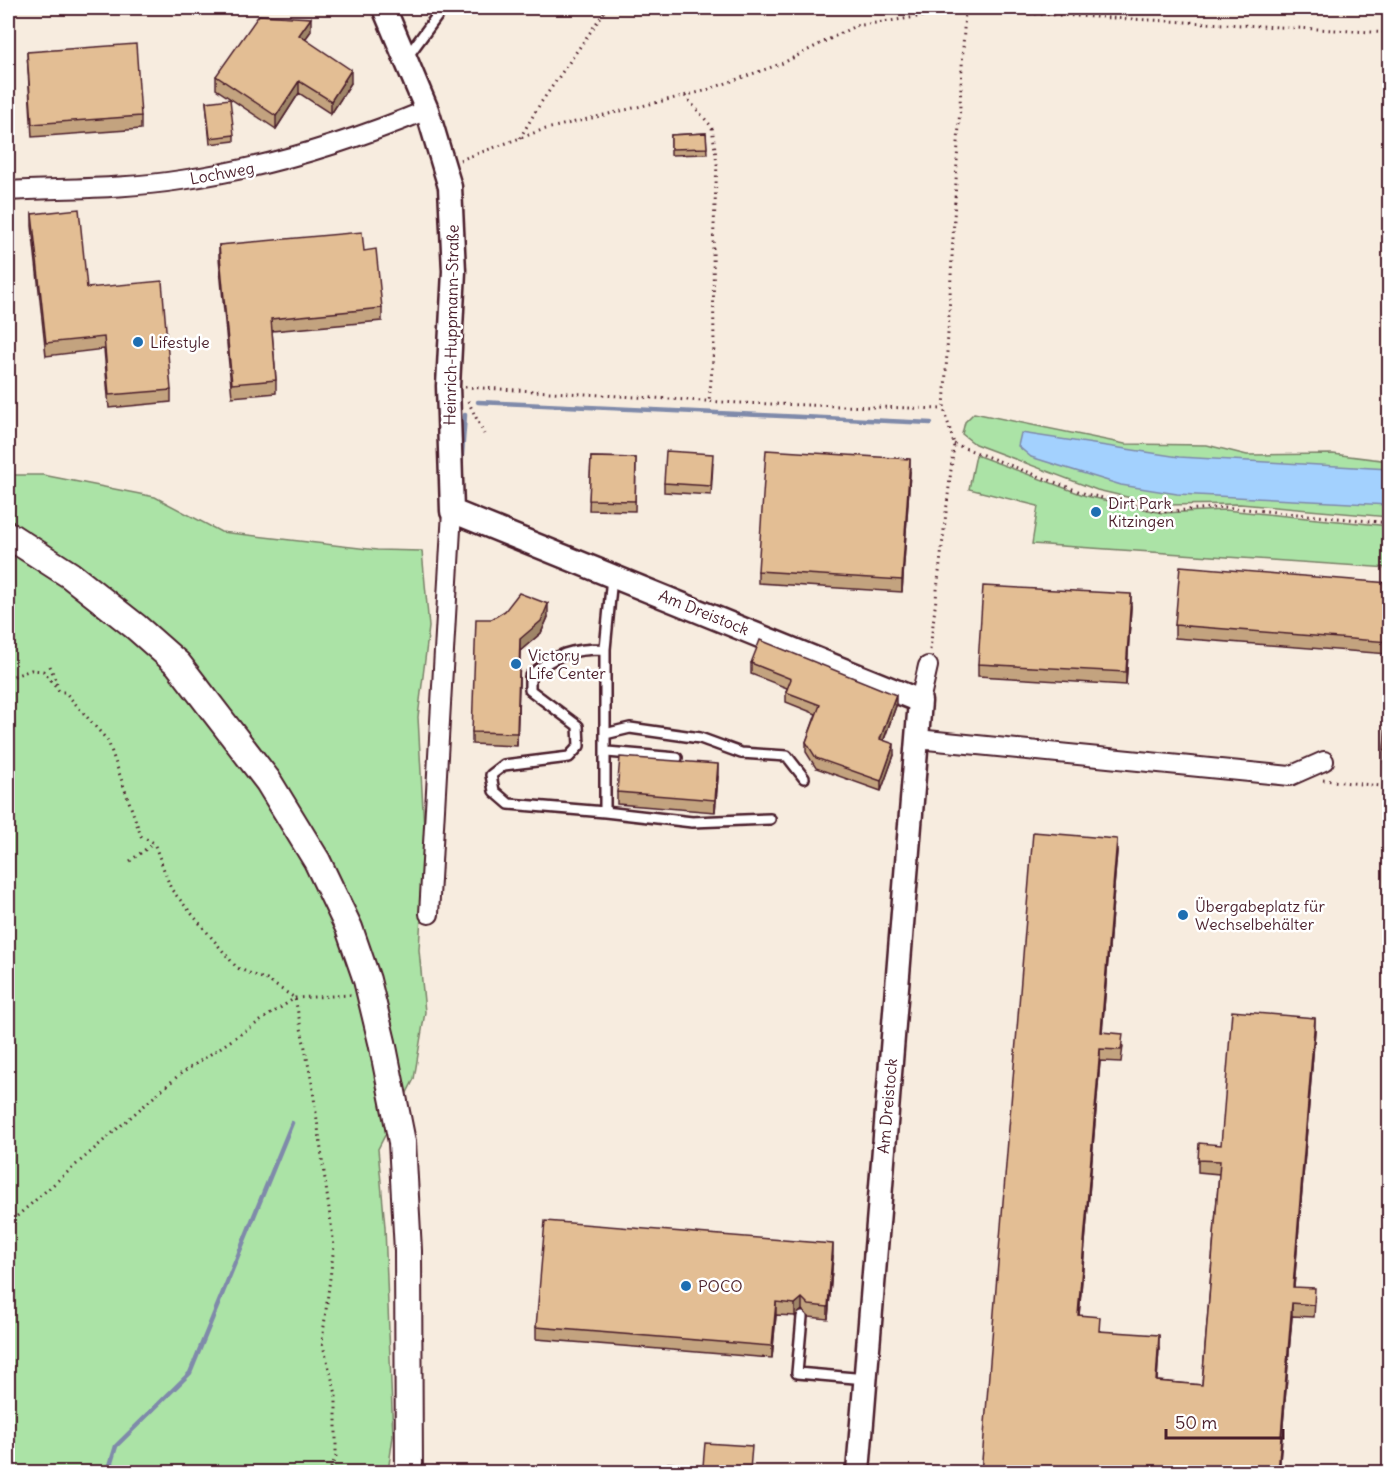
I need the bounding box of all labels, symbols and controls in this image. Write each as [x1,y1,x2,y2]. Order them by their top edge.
street label: Lochweg [188,158,256,188]
street label: Heinrich-Huppmann-Straße [439,224,463,426]
place label: Lifestyle [150,332,210,352]
marker: Lifestyle [131,335,145,349]
place label: Dirt Park Kitzingen [1108,493,1174,531]
marker: Dirt Park Kitzingen [1089,505,1103,519]
street label: Am Dreistock [656,585,752,639]
place label: Victory Life Center [528,645,606,683]
marker: Victory Life Center [509,657,523,671]
place label: Übergabeplatz für Wechselbehälter [1195,896,1325,934]
marker: Übergabeplatz für Wechselbehälter [1176,908,1190,922]
street label: Am Dreistock [873,1057,901,1155]
place label: POCO [698,1276,743,1296]
marker: POCO [679,1279,693,1293]
scale bar [1166,1402,1283,1440]
text: 50 m [1175,1411,1217,1434]

